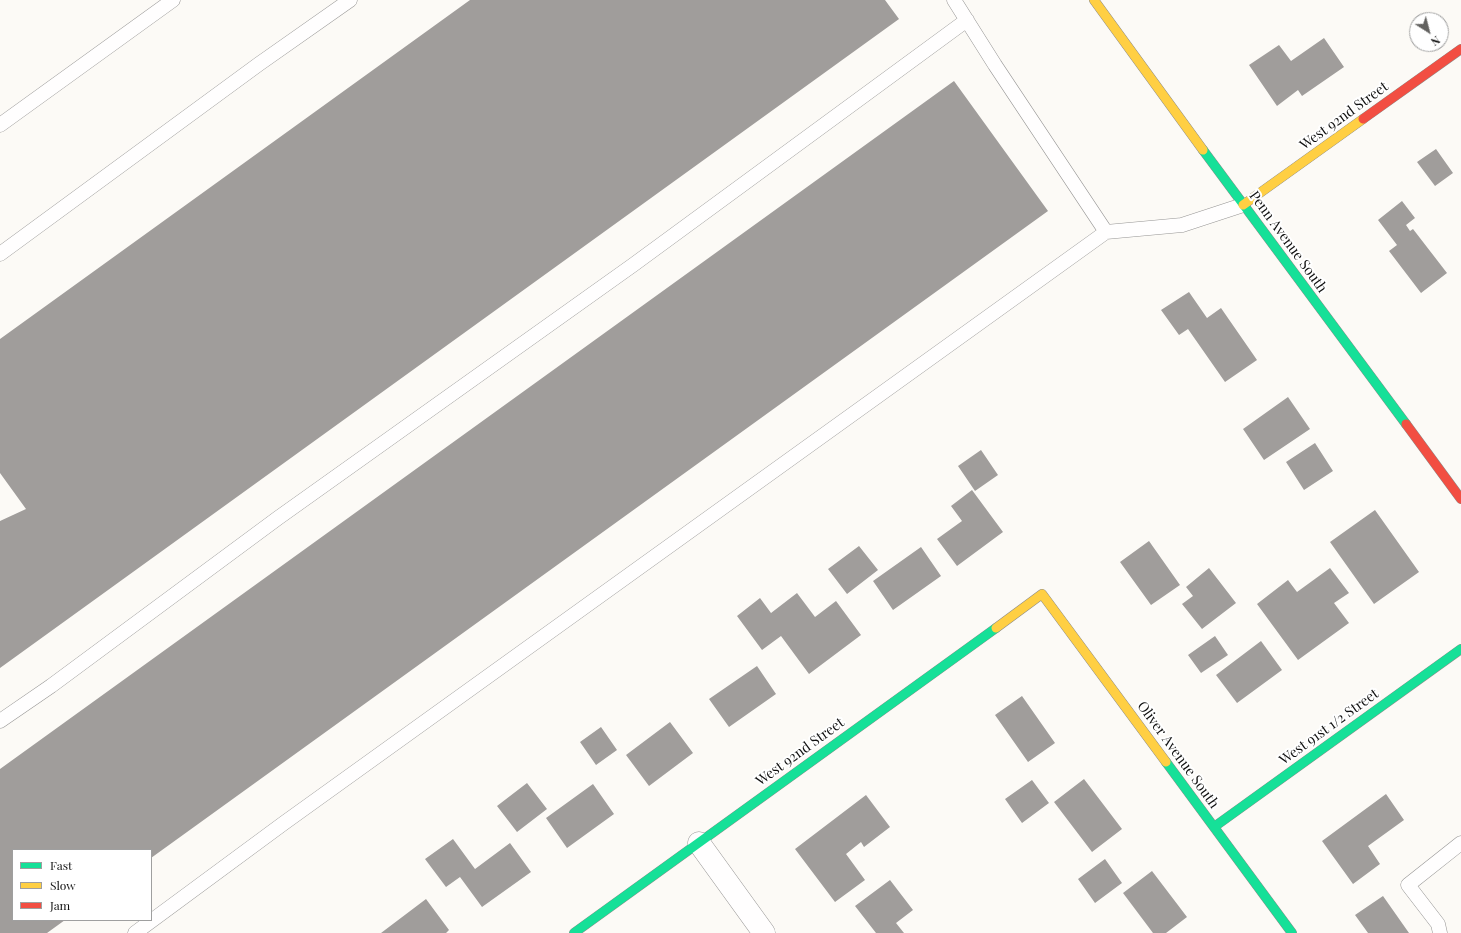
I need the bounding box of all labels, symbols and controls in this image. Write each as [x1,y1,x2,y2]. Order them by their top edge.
north arrow [1409,12,1449,52]
text: N [1428,33,1443,50]
street label: West 92nd Street [1297,78,1391,154]
street label: Penn Avenue South [1245,188,1331,296]
street label: West 91st 1/2 Street [1276,685,1382,769]
street label: Oliver Avenue South [1134,698,1222,812]
street label: West 92nd Street [753,714,847,790]
legend [12,849,152,921]
text: Fast [50,857,72,873]
text: Slow [50,877,76,893]
text: Jam [50,897,70,913]

